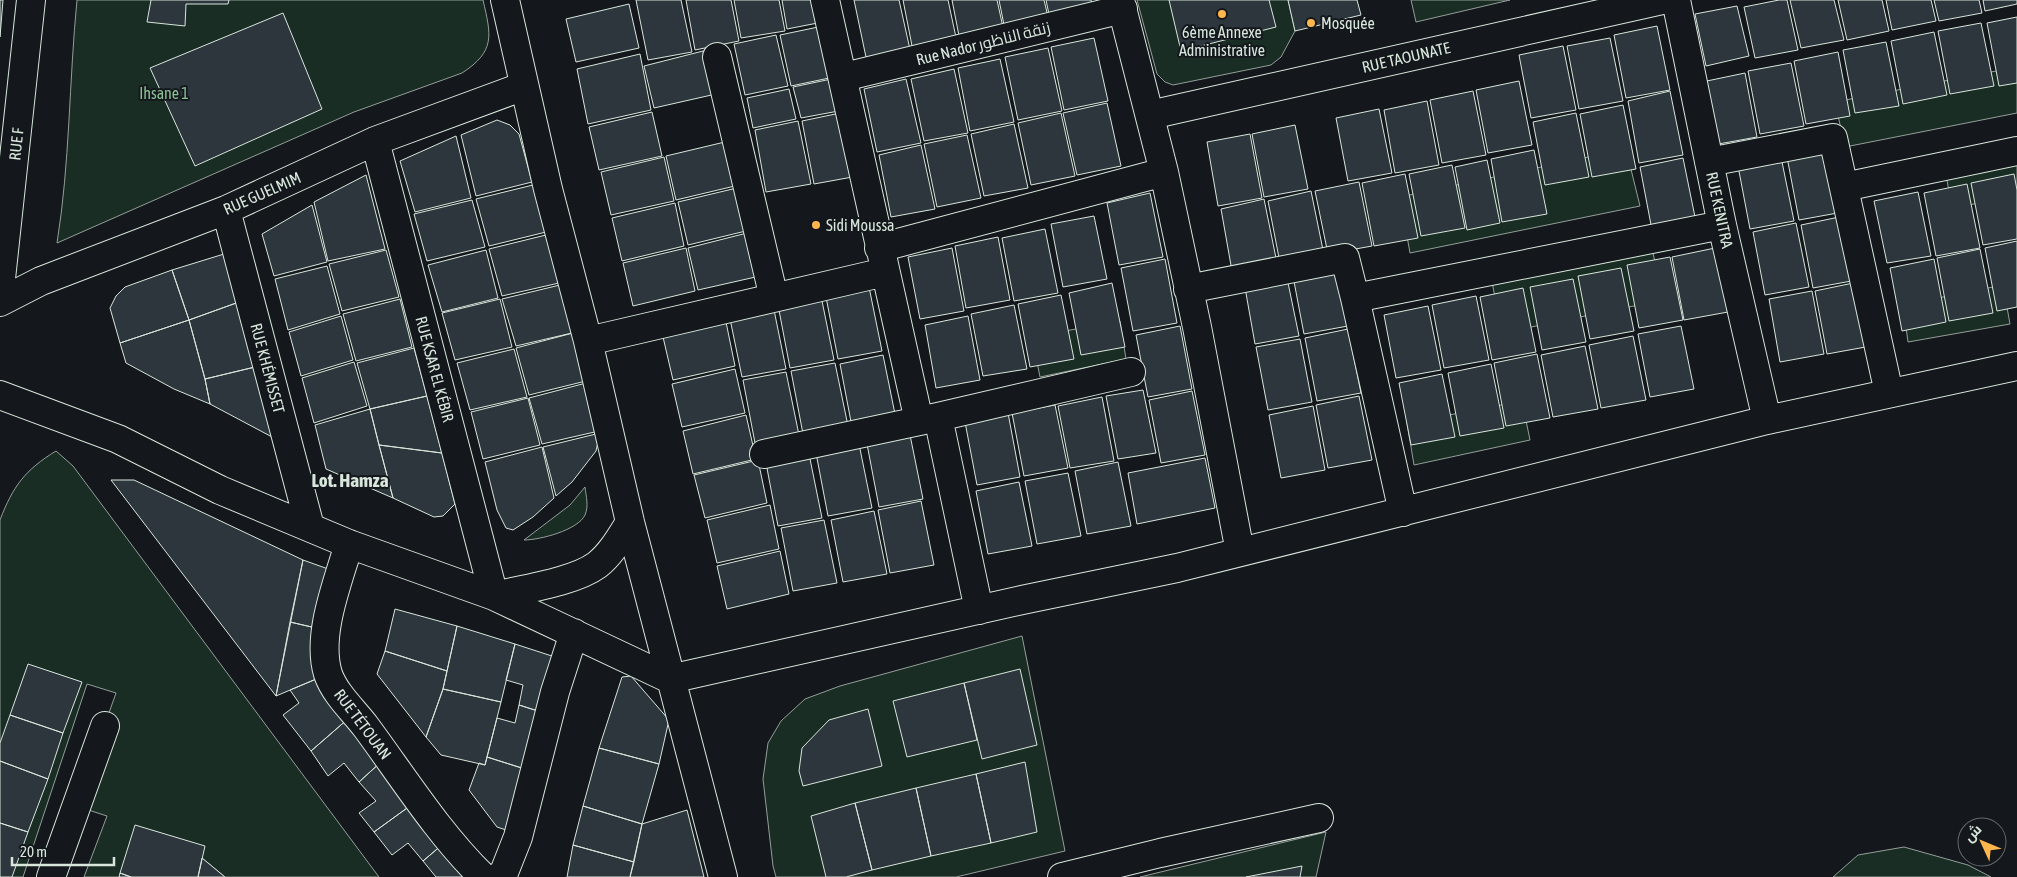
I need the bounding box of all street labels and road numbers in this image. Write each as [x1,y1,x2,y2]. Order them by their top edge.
street label: Rue Nador زنقة الناظور [914,18,1052,69]
street label: RUE TAOUNATE [1360,38,1452,76]
street label: RUE F [5,126,27,161]
street label: RUE GUELMIM [220,168,304,218]
street label: RUE KENITRA [1703,170,1737,250]
street label: RUE KSAR EL KÉBIR [412,314,458,424]
street label: RUE KHÉMISSET [247,321,289,415]
street label: RUE TÉTOUAN [331,685,395,763]

